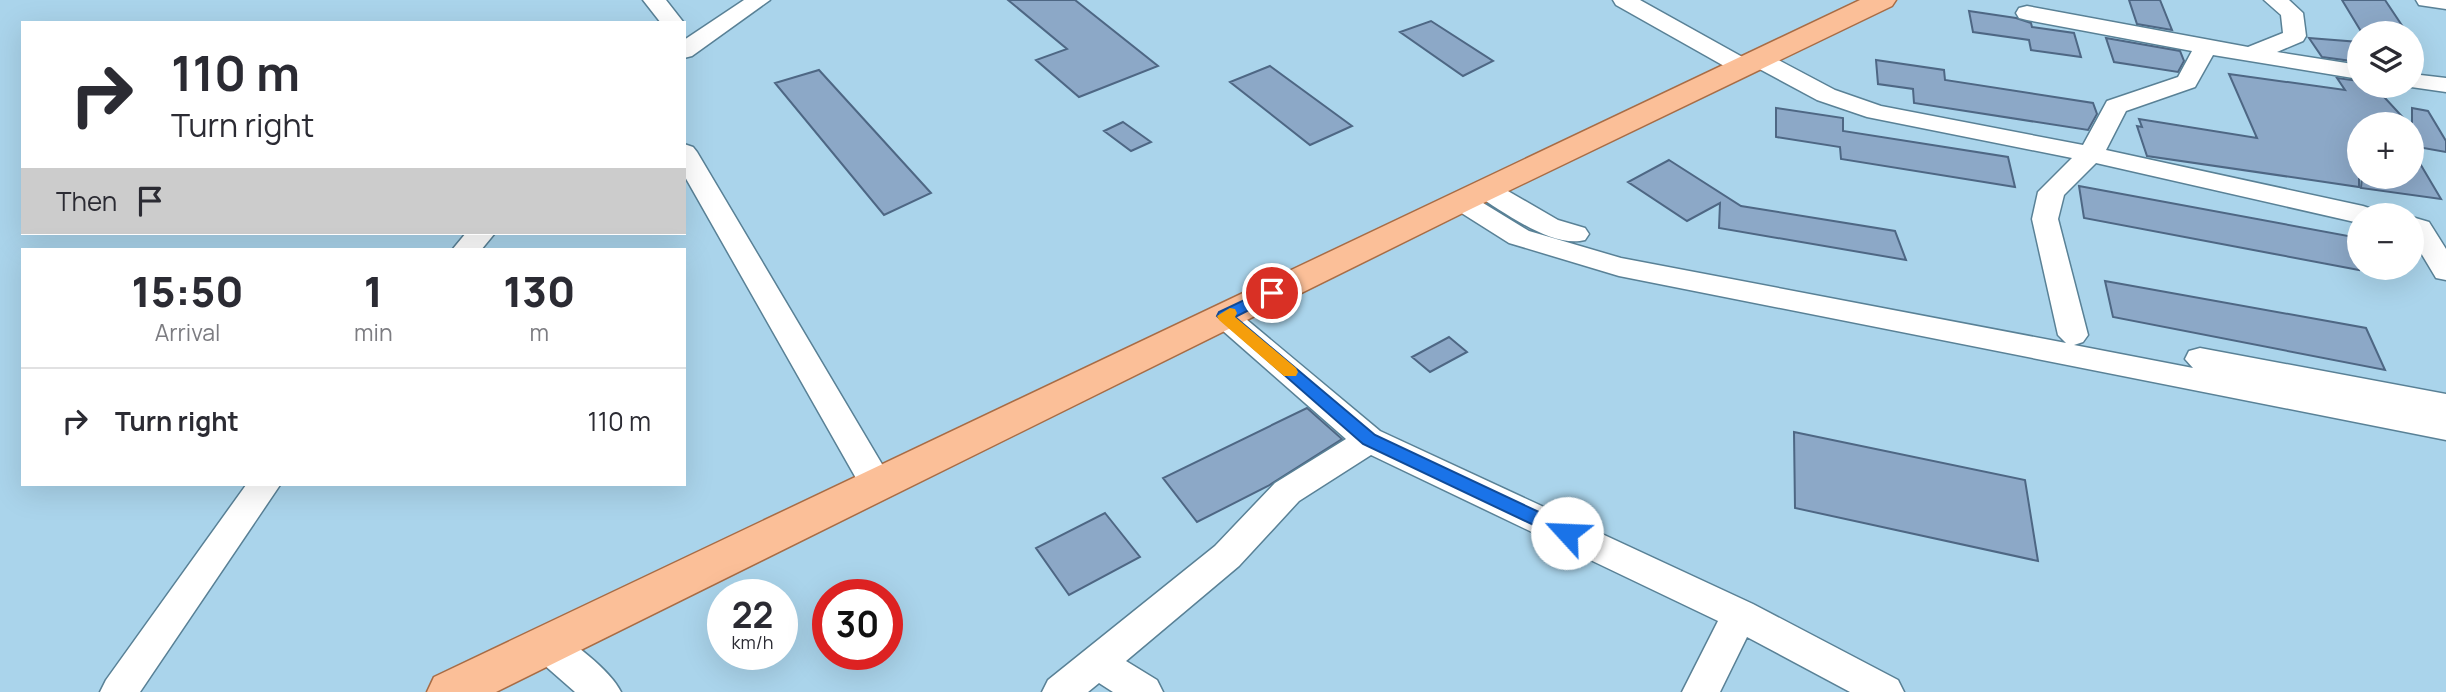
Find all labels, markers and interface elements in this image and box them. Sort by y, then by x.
map controls [2347,21,2424,280]
button: layers [2347,21,2424,98]
text: 110 m [171,39,300,106]
icon: right [56,49,147,140]
text: Turn right [171,103,314,147]
button: + [2347,112,2424,189]
icon: arrive [131,182,169,220]
text: Then [56,183,117,219]
button: − [2347,203,2424,280]
text: 15:50 [132,262,243,320]
text: 1 [364,262,383,320]
text: 130 [503,262,575,320]
pin [1242,263,1302,323]
icon: arrive [1253,274,1291,312]
text: Arrival [155,316,220,348]
text: min [354,316,393,348]
text: m [530,316,549,348]
icon: right [56,402,94,440]
text: Turn right [115,403,239,439]
text: 110 m [588,403,651,439]
position arrow [1530,496,1604,570]
speed limit sign: 30 [812,579,903,670]
text: 22 [732,591,773,639]
text: km/h [732,630,773,654]

